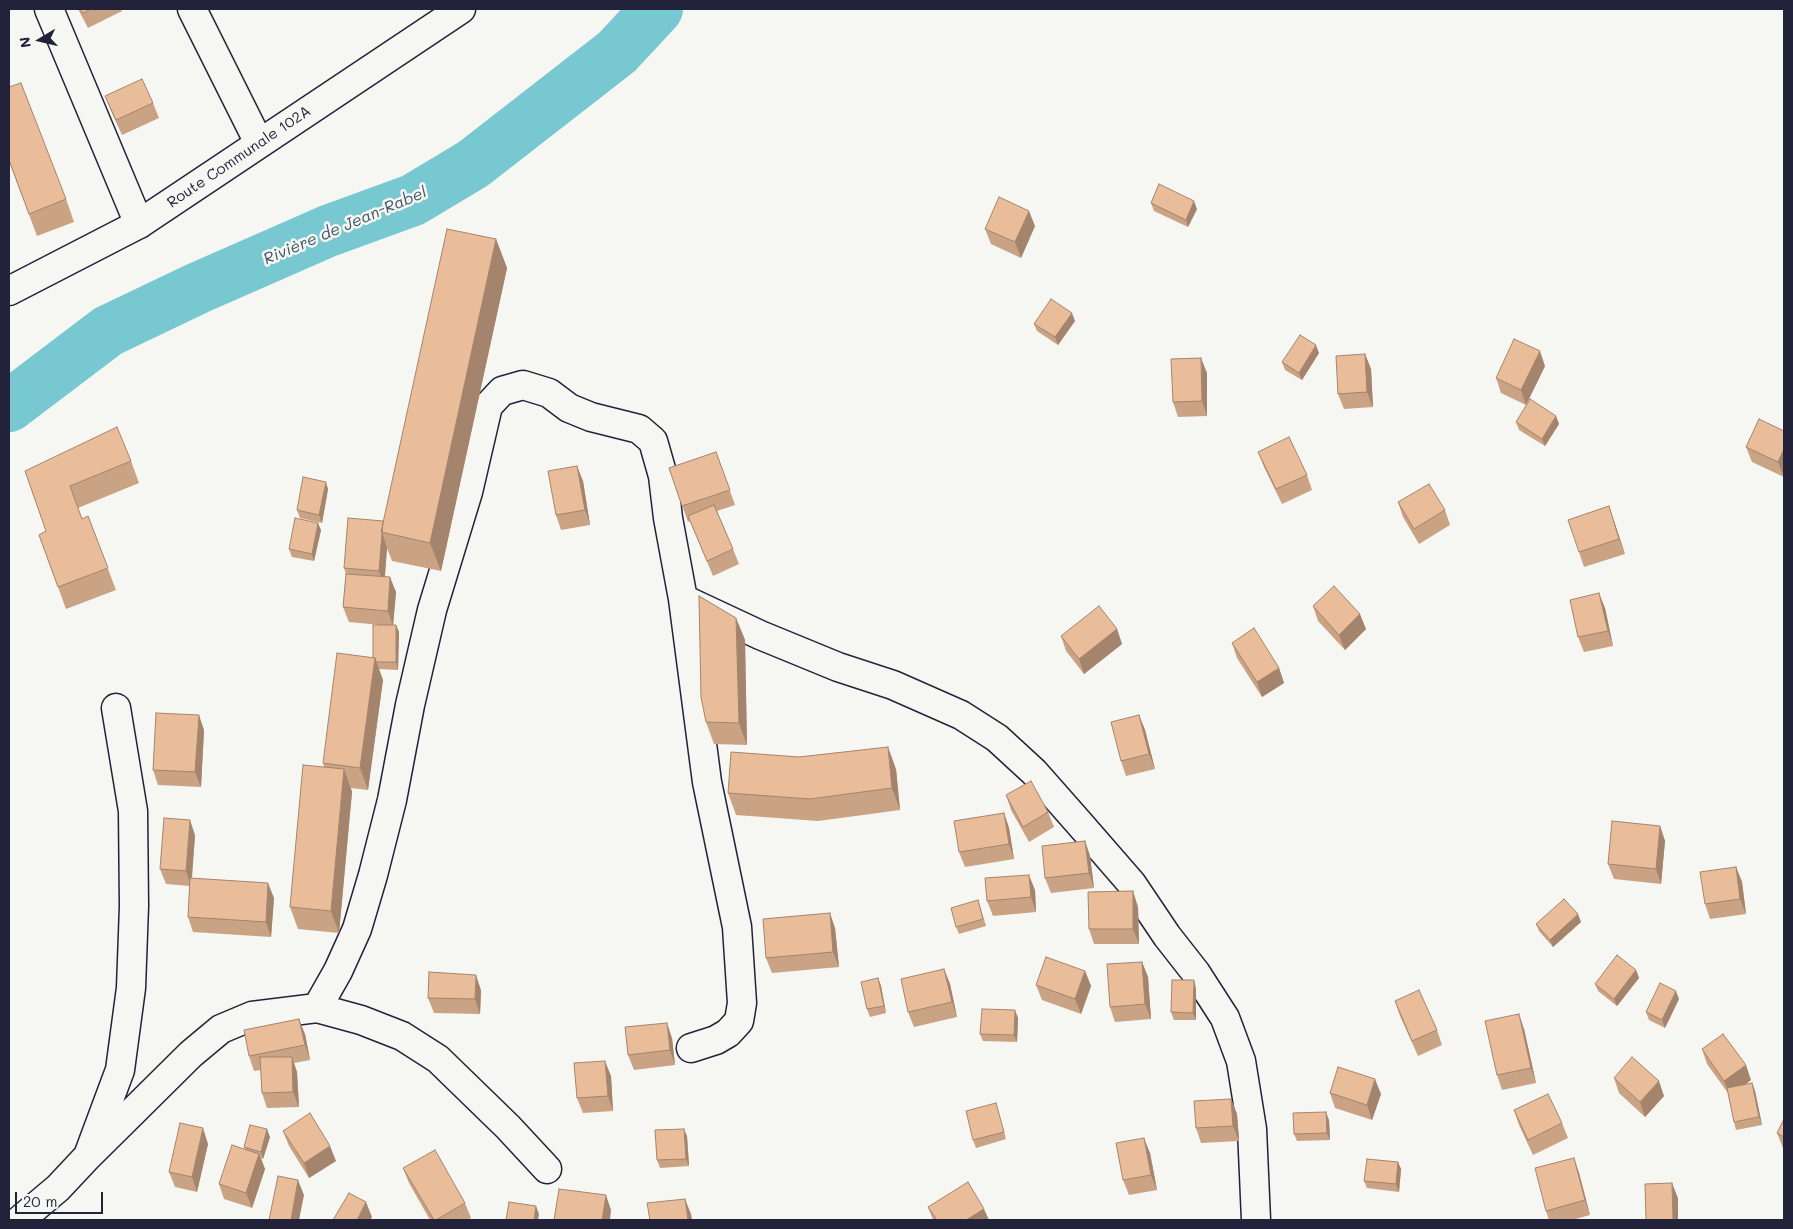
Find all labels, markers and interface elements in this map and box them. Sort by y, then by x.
north arrow [15,15,65,65]
text: N [14,36,35,49]
street label: Route Communale 102A [164,102,314,212]
water label: Rivière de Jean-Rabel [261,183,429,269]
scale bar [18,1182,105,1214]
text: 20 m [23,1191,57,1211]

